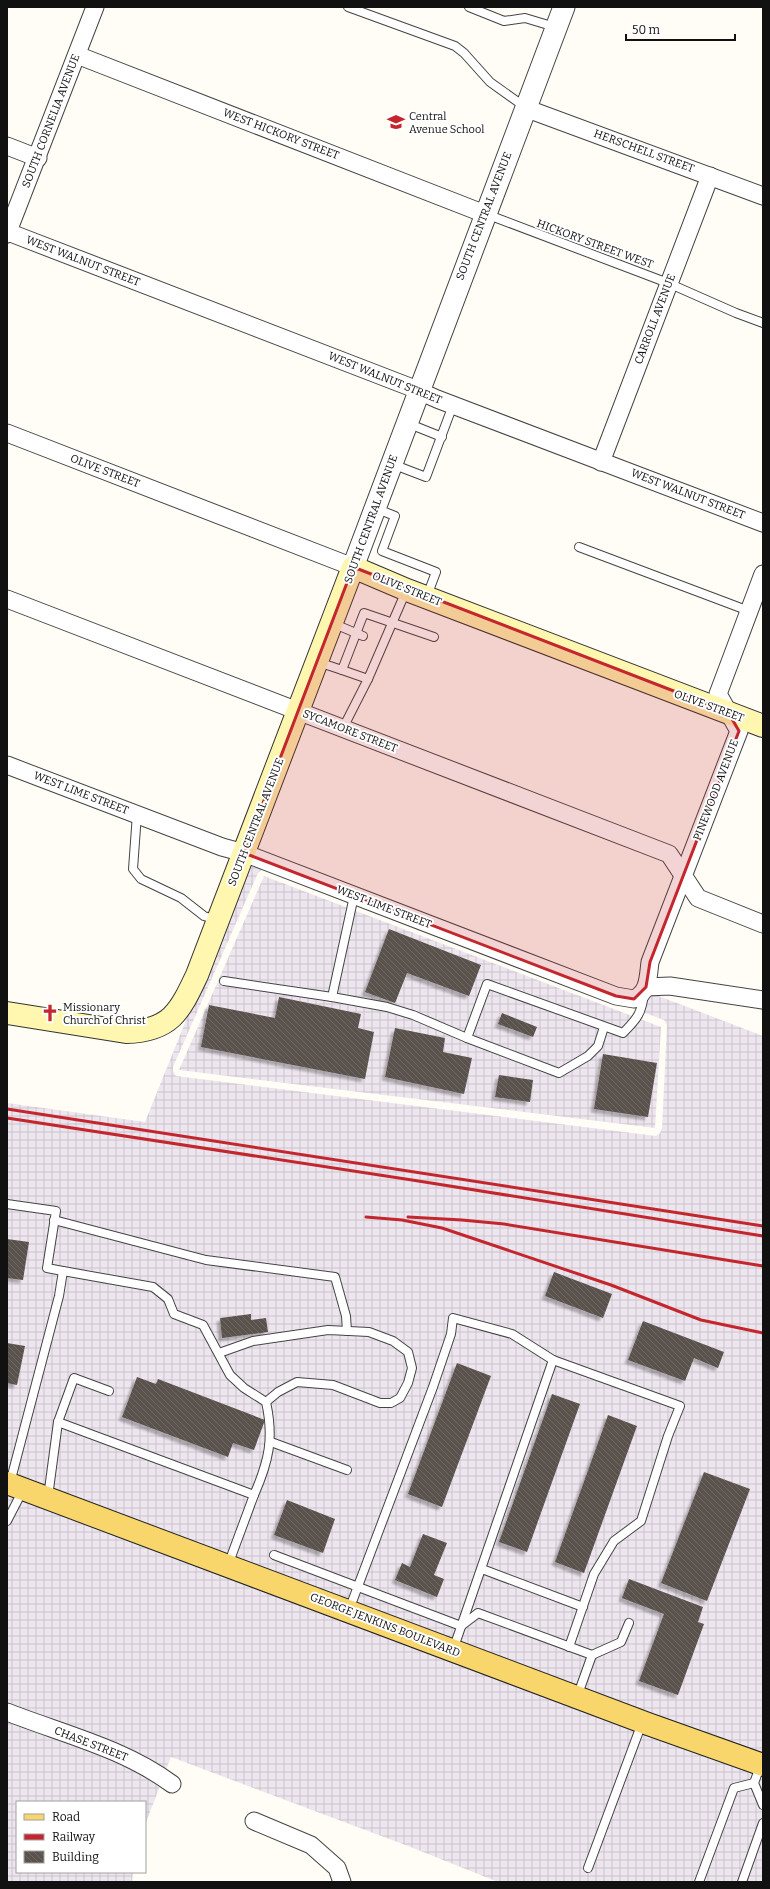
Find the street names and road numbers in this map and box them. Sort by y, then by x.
street label: SOUTH CORNELIA AVENUE [19,52,83,190]
street label: WEST HICKORY STREET [221,106,341,162]
street label: HERSCHELL STREET [592,127,696,175]
street label: SOUTH CENTRAL AVENUE [454,150,515,282]
street label: HICKORY STREET WEST [535,217,656,271]
street label: WEST WALNUT STREET [24,233,142,289]
street label: CARROLL AVENUE [632,272,678,366]
street label: WEST WALNUT STREET [326,349,444,407]
street label: OLIVE STREET [68,452,142,490]
street label: SOUTH CENTRAL AVENUE [342,453,400,585]
street label: WEST WALNUT STREET [629,466,747,522]
street label: OLIVE STREET [370,569,444,609]
street label: OLIVE STREET [672,687,746,725]
street label: SYCAMORE STREET [301,707,400,755]
street label: PINEWOOD AVENUE [691,737,741,842]
street label: SOUTH CENTRAL AVENUE [226,756,287,888]
street label: WEST LIME STREET [32,769,131,817]
street label: WEST LIME STREET [335,883,434,931]
street label: GEORGE JENKINS BOULEVARD [308,1590,462,1660]
street label: CHASE STREET [52,1724,130,1764]

